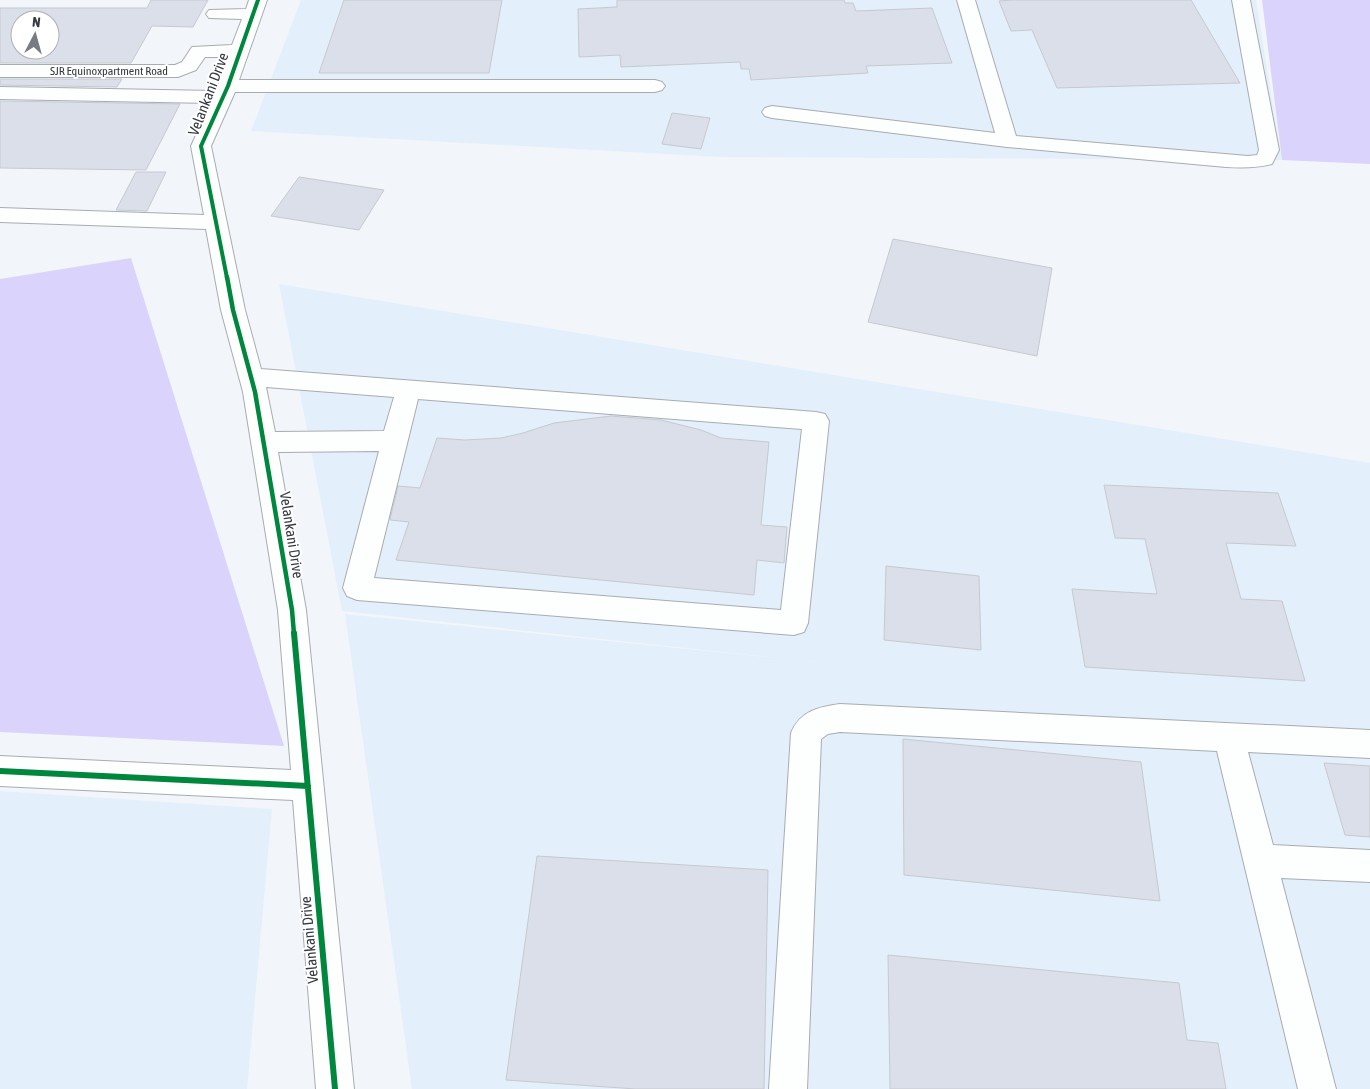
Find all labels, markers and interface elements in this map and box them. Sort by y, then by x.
north arrow [10,10,60,60]
text: N [31,14,41,30]
street label: Velankani Drive [184,50,232,138]
street label: SJR Equinoxpartment Road [50,64,168,78]
street label: Velankani Drive [277,491,307,580]
street label: Velankani Drive [297,896,321,984]

